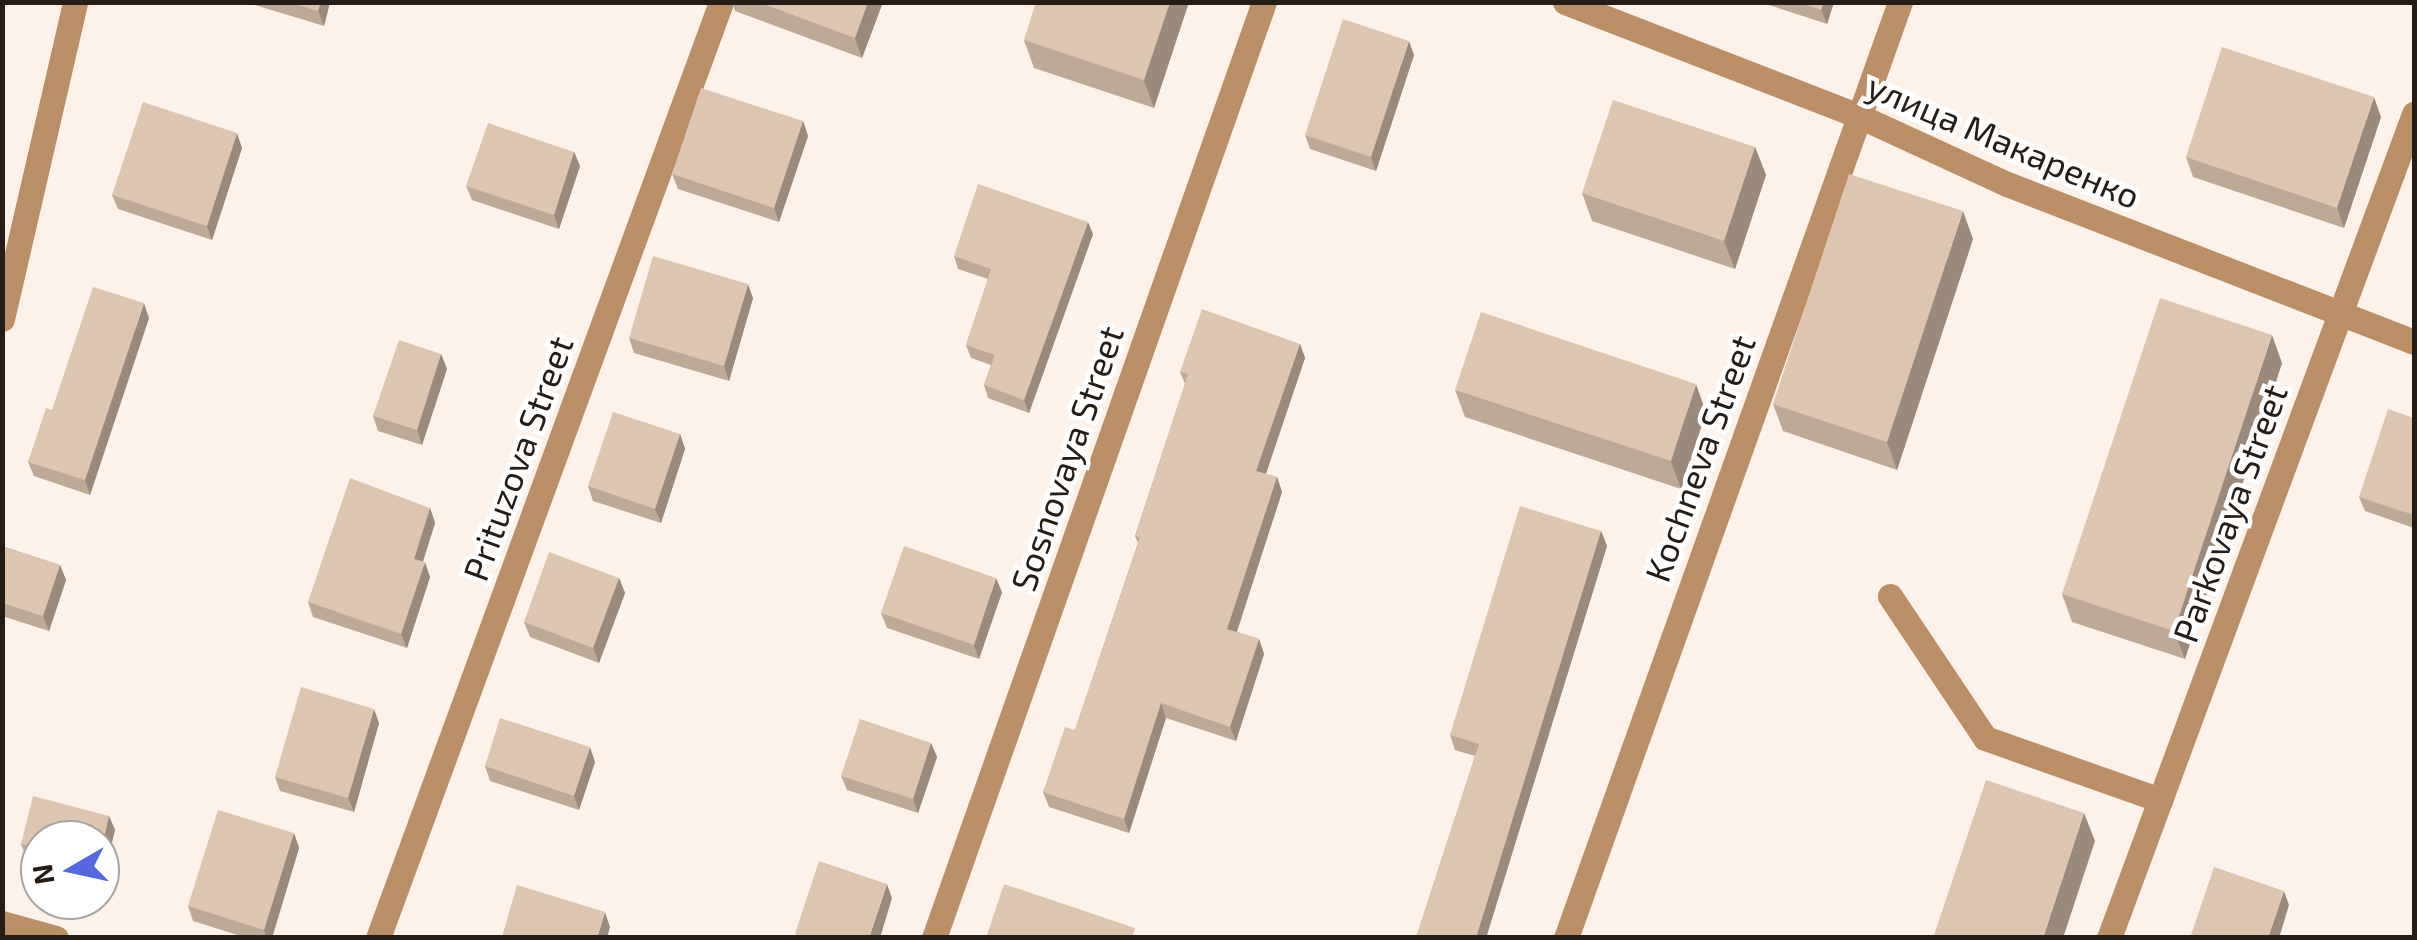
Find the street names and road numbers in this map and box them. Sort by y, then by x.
street label: улица Макаренко [1861,64,2147,216]
street label: Sosnovaya Street [1001,320,1131,596]
street label: Kochneva Street [1635,329,1763,587]
street label: Prituzova Street [453,330,581,586]
street label: Parkovaya Street [2163,379,2295,647]

